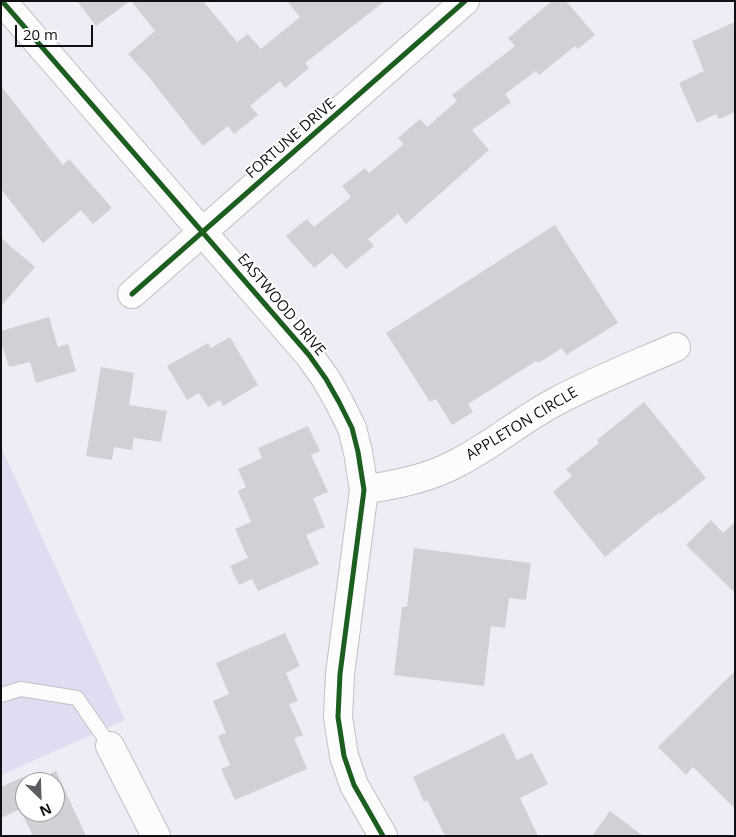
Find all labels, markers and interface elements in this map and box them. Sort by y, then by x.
scale bar [18,15,95,47]
text: 20 m [23,24,58,44]
street label: FORTUNE DRIVE [242,95,340,183]
street label: EASTWOOD DRIVE [233,250,329,360]
street label: APPLETON CIRCLE [463,383,581,465]
north arrow [15,772,65,822]
text: N [37,799,55,821]

